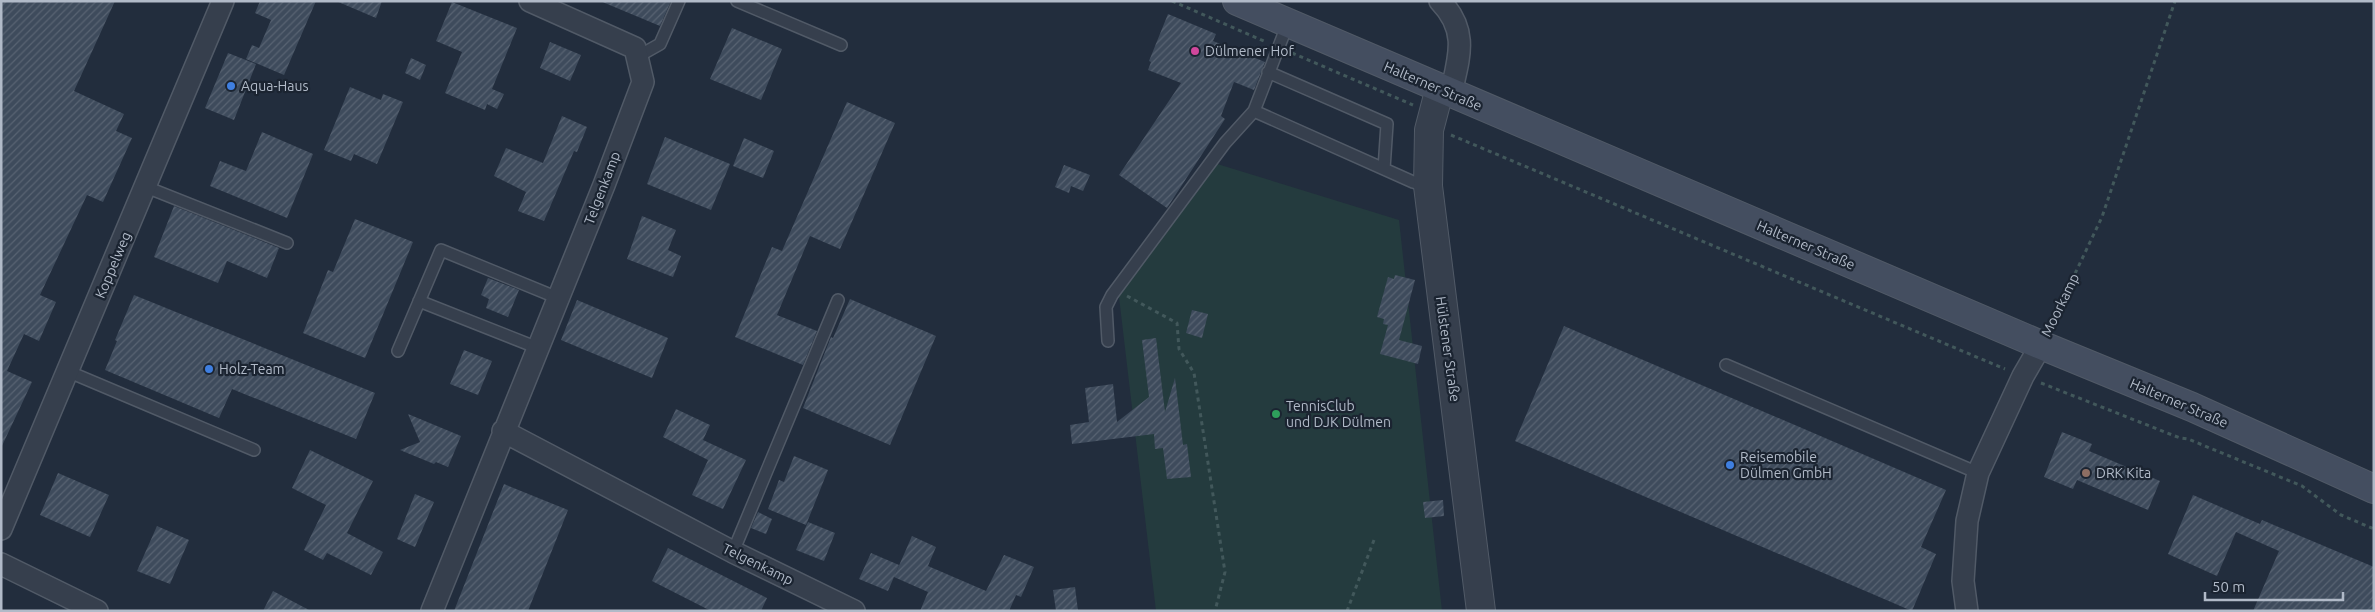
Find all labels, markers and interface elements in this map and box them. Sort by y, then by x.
place label: Dülmener Hof [1205,43,1295,59]
marker: Dülmener Hof [1189,45,1201,57]
street label: Halterner Straße [1382,58,1484,114]
place label: Aqua-Haus [241,78,309,94]
marker: Aqua-Haus [225,80,237,92]
street label: Telgenkamp [581,149,623,227]
street label: Halterner Straße [1755,217,1857,273]
street label: Koppelweg [92,229,134,301]
street label: Moorkamp [2038,271,2082,339]
street label: Hülstener Straße [1433,295,1463,403]
place label: Holz-Team [219,361,285,377]
marker: Holz-Team [203,363,215,375]
street label: Halterner Straße [2128,375,2230,431]
place label: TennisClub und DJK Dülmen [1286,398,1391,430]
marker: TennisClub und DJK Dülmen [1270,408,1282,420]
place label: Reisemobile Dülmen GmbH [1740,449,1832,481]
marker: Reisemobile Dülmen GmbH [1724,459,1736,471]
place label: DRK Kita [2096,465,2151,481]
marker: DRK Kita [2080,467,2092,479]
street label: Telgenkamp [720,540,796,588]
scale bar [2205,570,2342,602]
text: 50 m [2212,578,2245,595]

